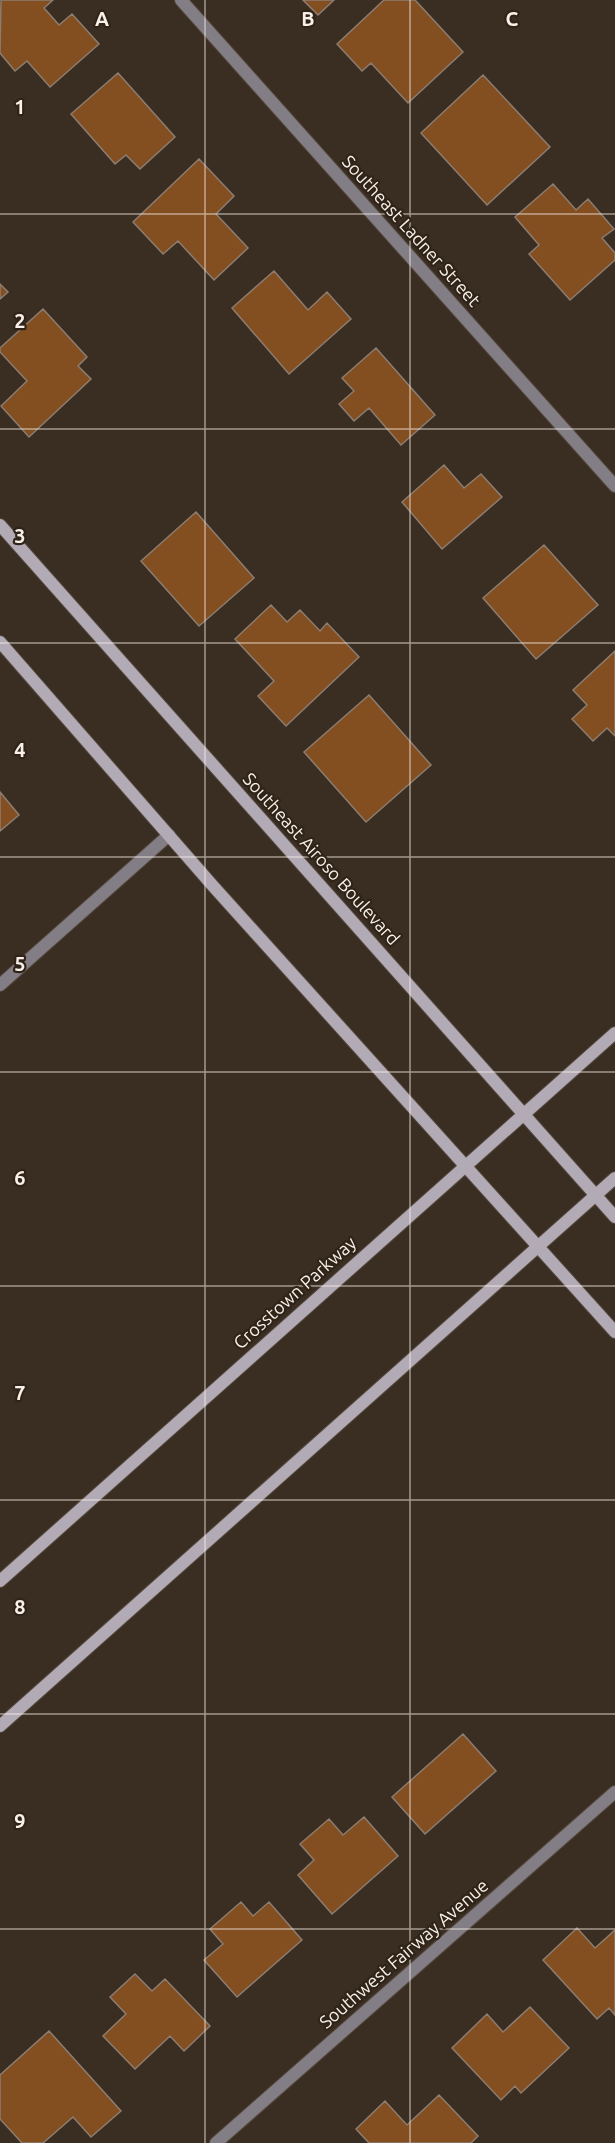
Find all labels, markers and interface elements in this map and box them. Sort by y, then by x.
text: A [95,7,109,30]
text: B [301,7,315,30]
text: C [506,7,519,30]
text: 1 [14,95,26,118]
street label: Southeast Ladner Street [339,151,485,310]
text: 2 [14,309,26,332]
text: 3 [14,524,26,547]
text: 4 [14,738,26,761]
street label: Southeast Airoso Boulevard [239,768,404,948]
text: 5 [14,952,26,975]
text: 6 [14,1166,26,1189]
street label: Crosstown Parkway [229,1232,360,1352]
text: 7 [14,1381,26,1404]
text: 8 [14,1595,26,1618]
text: 9 [14,1809,26,1832]
street label: Southwest Fairway Avenue [315,1875,492,2032]

